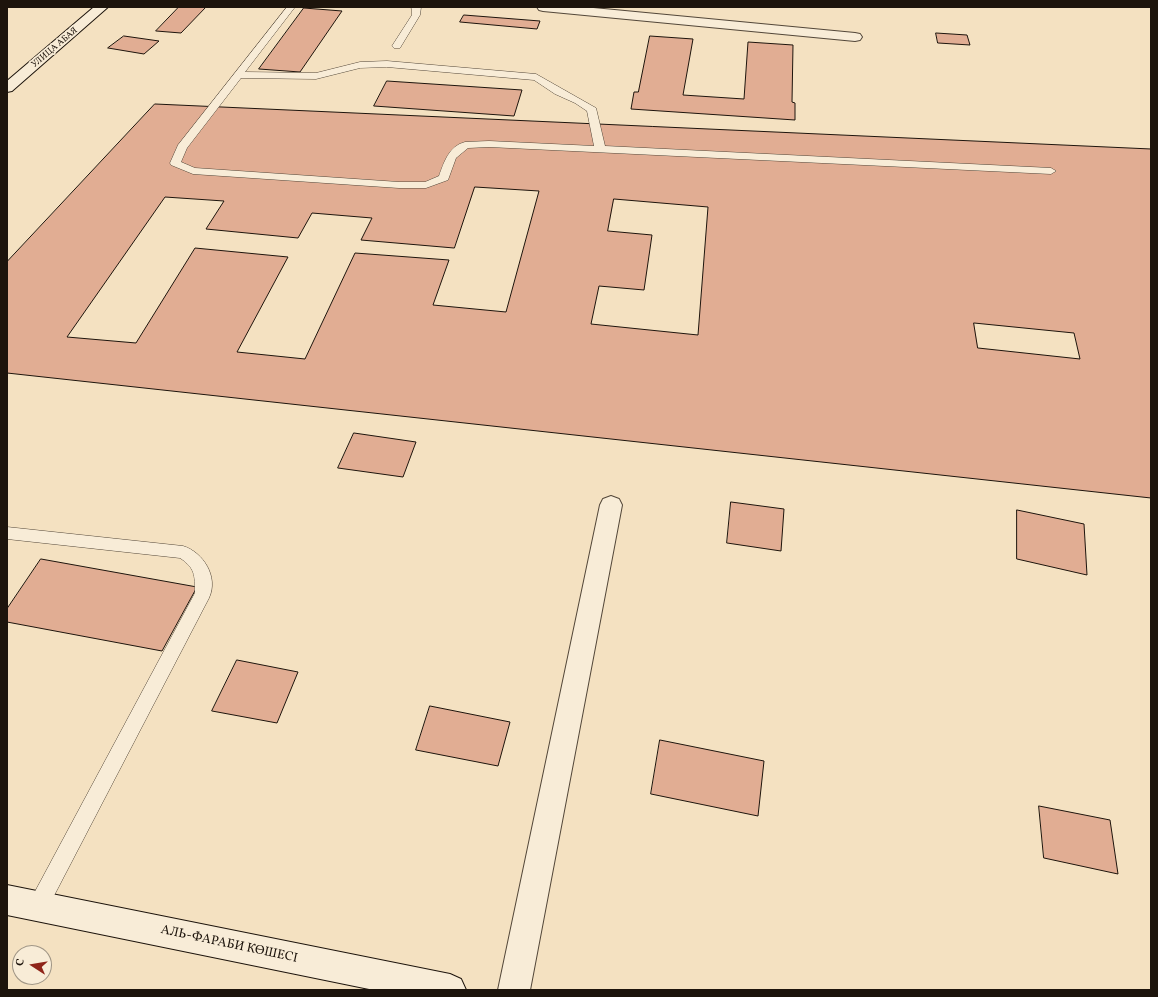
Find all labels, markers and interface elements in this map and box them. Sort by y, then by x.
street label: УЛИЦА АБАЯ [30,26,80,70]
street label: АЛЬ-ФАРАБИ КӨШЕСІ [159,923,299,967]
north arrow [12,945,52,985]
text: С [13,958,29,968]

